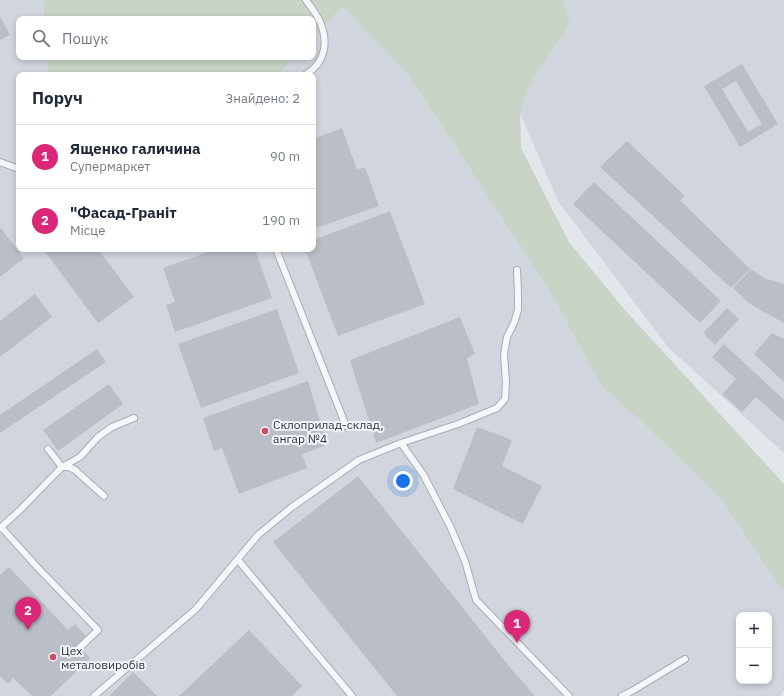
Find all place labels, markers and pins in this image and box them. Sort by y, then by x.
place label: Склоприлад-склад, ангар №4 [273,417,384,446]
marker: Склоприлад-склад, ангар №4 [260,426,270,436]
pin: 2 [15,597,41,630]
pin: 1 [504,610,530,643]
place label: Цех металовиробів [61,643,145,672]
marker: Цех металовиробів [48,652,58,662]

